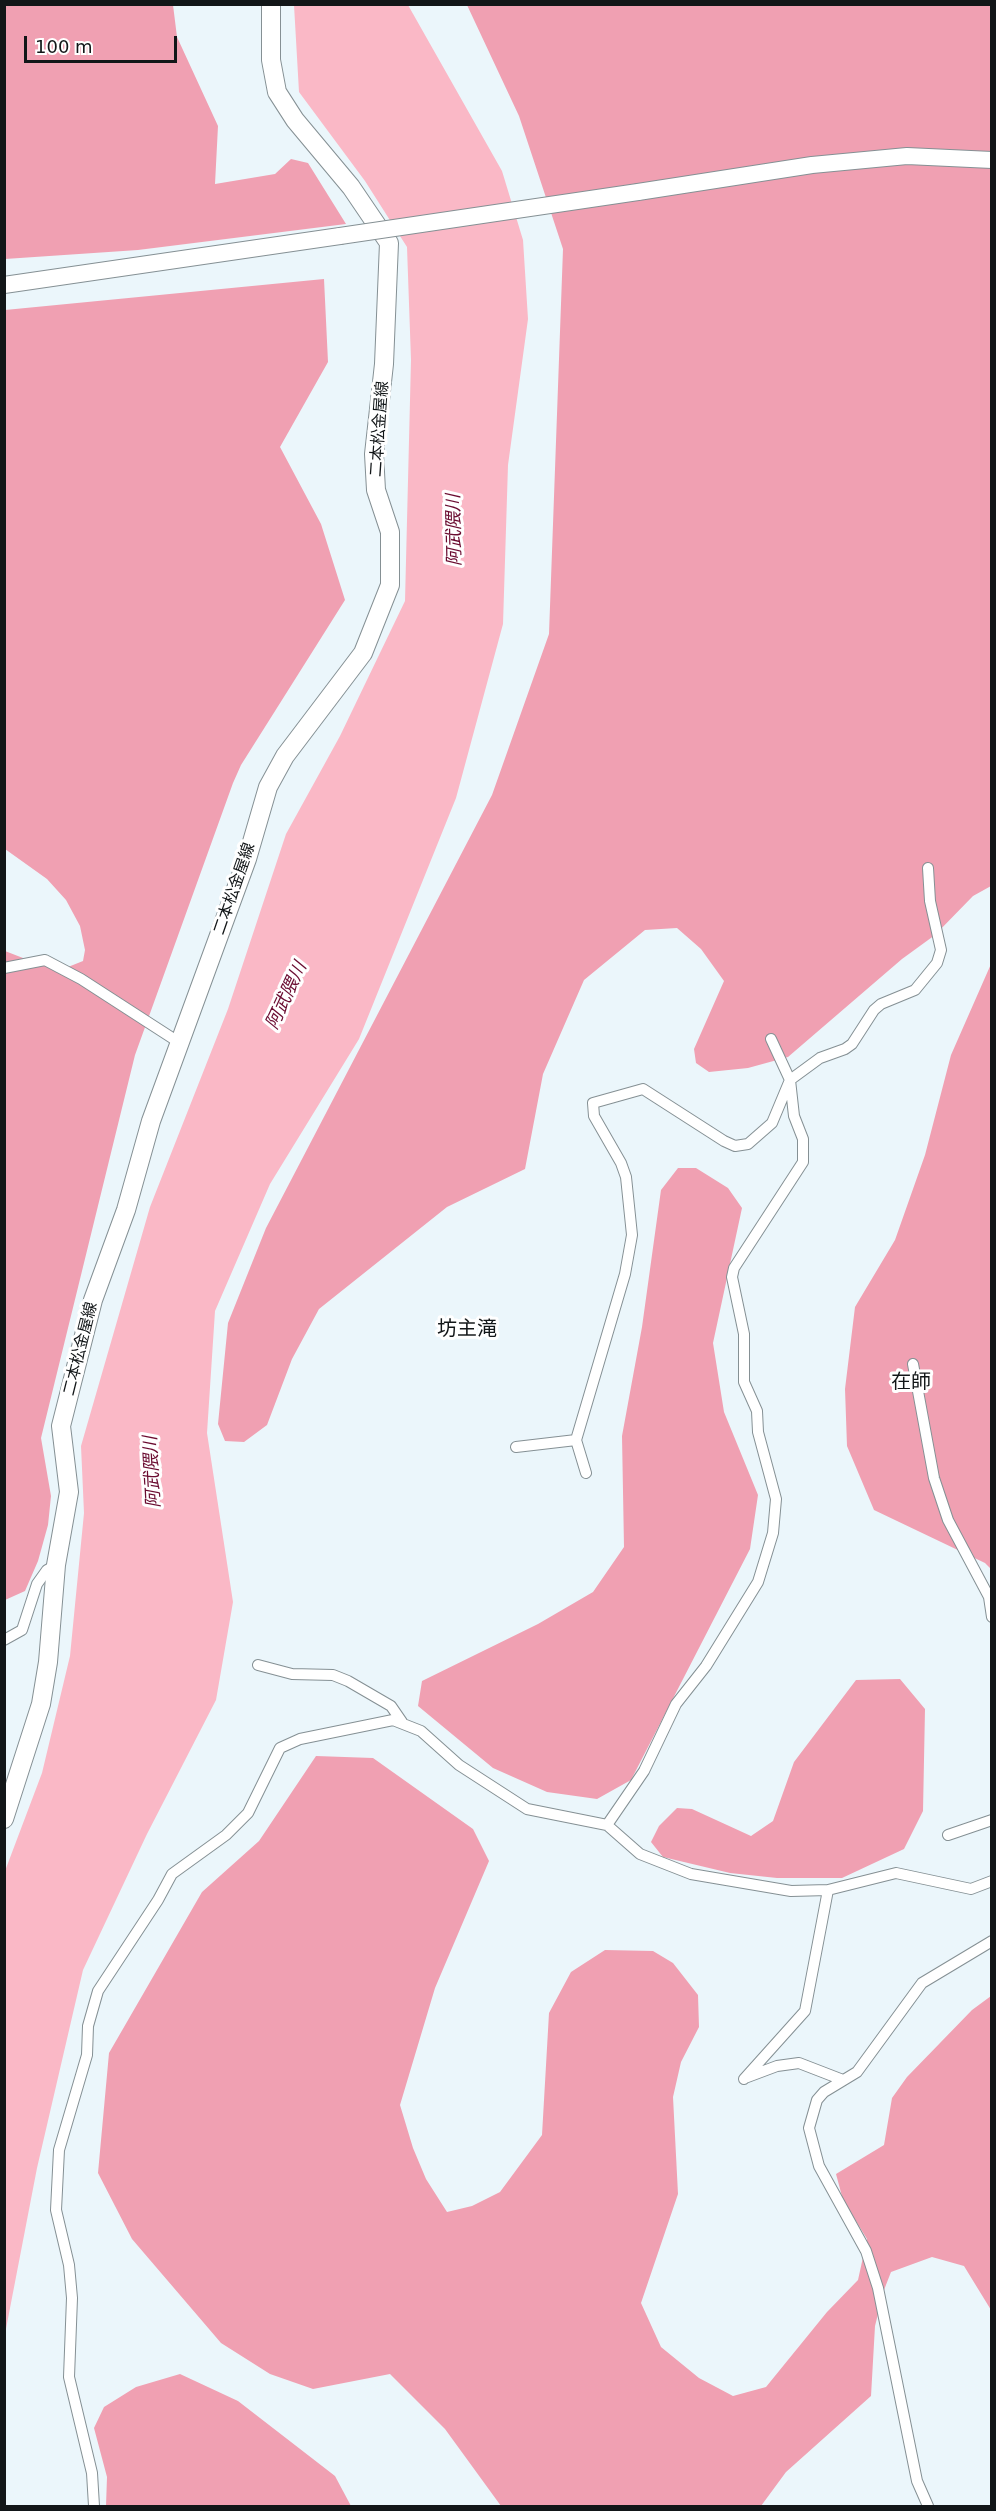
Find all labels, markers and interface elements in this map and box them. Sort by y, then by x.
scale bar [27,24,180,62]
text: 100 m [35,36,93,57]
street label: 二本松金屋線 [367,380,393,478]
water label: 阿武隈川 [444,494,466,566]
street label: 二本松金屋線 [210,840,260,938]
water label: 阿武隈川 [262,959,312,1033]
street label: 二本松金屋線 [60,1300,102,1398]
district label: 坊主滝 [437,1318,497,1342]
district label: 在師 [891,1371,931,1395]
water label: 阿武隈川 [140,1435,166,1509]

